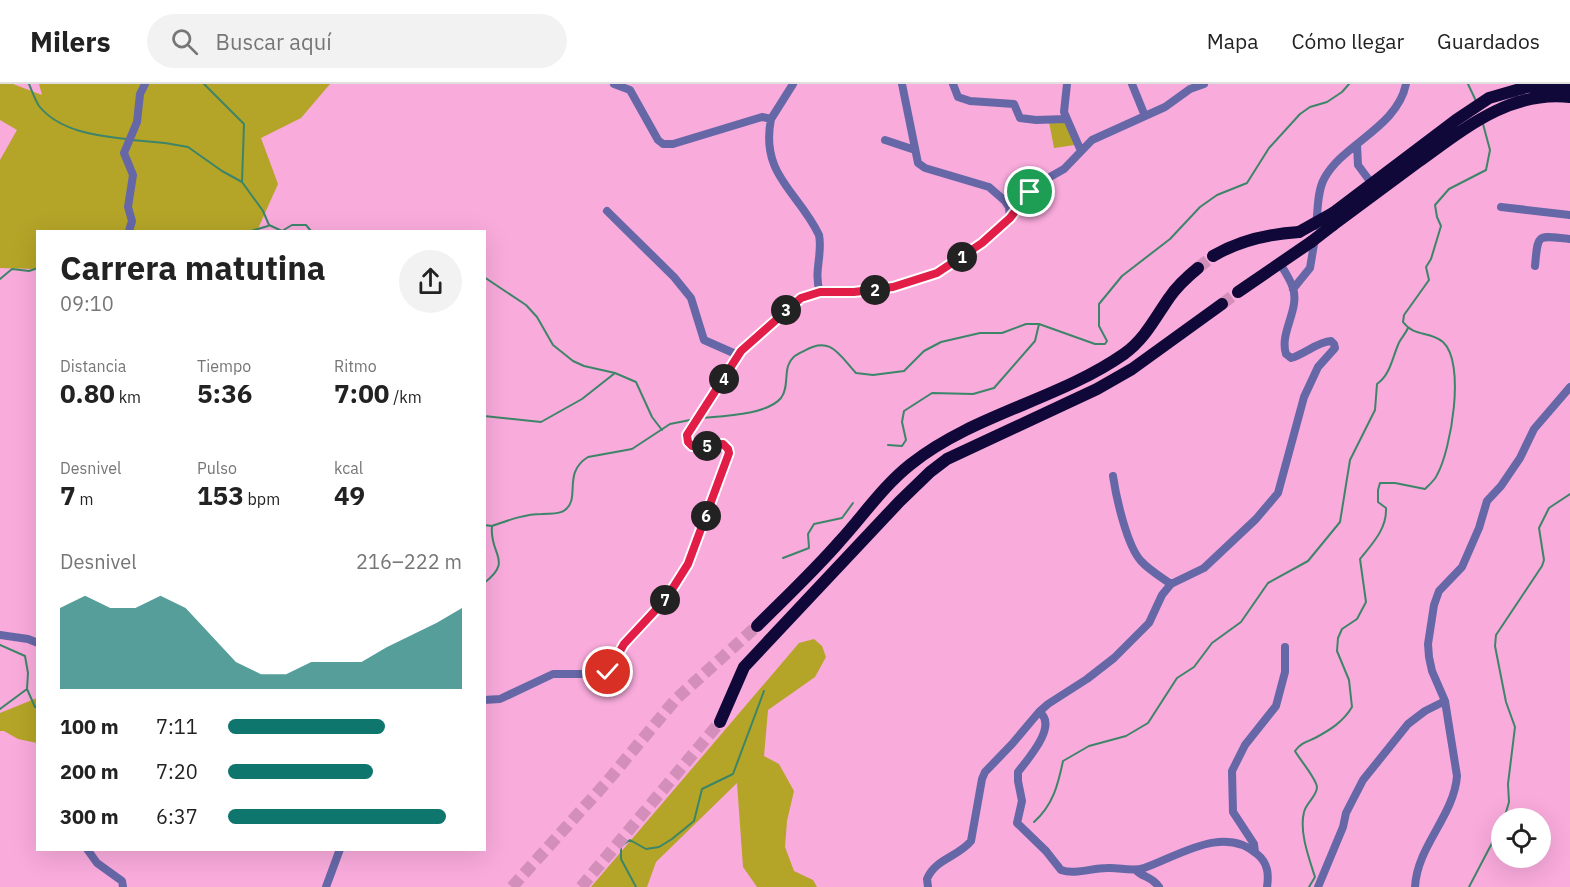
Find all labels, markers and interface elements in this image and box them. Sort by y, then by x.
search box [147,14,567,68]
text: Milers [30,23,111,60]
icon: search [168,25,201,58]
text: Buscar aquí [216,27,332,56]
text: Mapa [1207,27,1258,55]
text: Cómo llegar [1291,27,1404,55]
text: Guardados [1437,27,1540,55]
pin [1004,166,1055,217]
icon: arrive [1013,175,1046,208]
pin: 1 [947,242,977,272]
text: Carrera matutina [60,246,326,289]
text: 1 [957,247,967,267]
button: share [399,250,462,313]
pin: 2 [860,275,890,305]
text: 2 [870,280,880,300]
text: 09:10 [60,290,114,317]
pin: 3 [771,295,801,325]
text: 3 [781,300,791,320]
text: Distancia [60,356,126,376]
text: Tiempo [197,356,251,376]
text: Ritmo [334,356,377,376]
pin: 4 [709,364,739,394]
text: 4 [719,369,729,389]
text: 0.80 [60,376,115,410]
text: 5:36 [197,376,252,410]
text: 7:00 [334,376,389,410]
text: km [115,387,141,407]
text: /km [389,387,422,407]
pin: 5 [692,431,722,461]
text: 5 [702,436,712,456]
text: Desnivel [60,458,121,478]
text: Pulso [197,458,237,478]
text: kcal [334,458,363,478]
text: 7 [60,478,76,512]
text: 153 [197,478,244,512]
text: 49 [334,478,365,512]
text: m [76,489,93,509]
text: bpm [244,489,280,509]
pin: 6 [691,501,721,531]
text: 6 [701,506,711,526]
text: Desnivel [60,548,137,575]
text: 216–222 m [356,548,462,575]
pin: 7 [650,585,680,615]
text: 7 [660,590,670,610]
pin [582,646,633,697]
icon: check [591,655,624,688]
text: 100 m [60,713,119,740]
text: 7:11 [156,713,198,740]
text: 200 m [60,758,119,785]
text: 7:20 [156,758,198,785]
text: 300 m [60,803,119,830]
text: 6:37 [156,803,198,830]
map controls [1491,808,1551,868]
button: locate [1491,808,1551,868]

